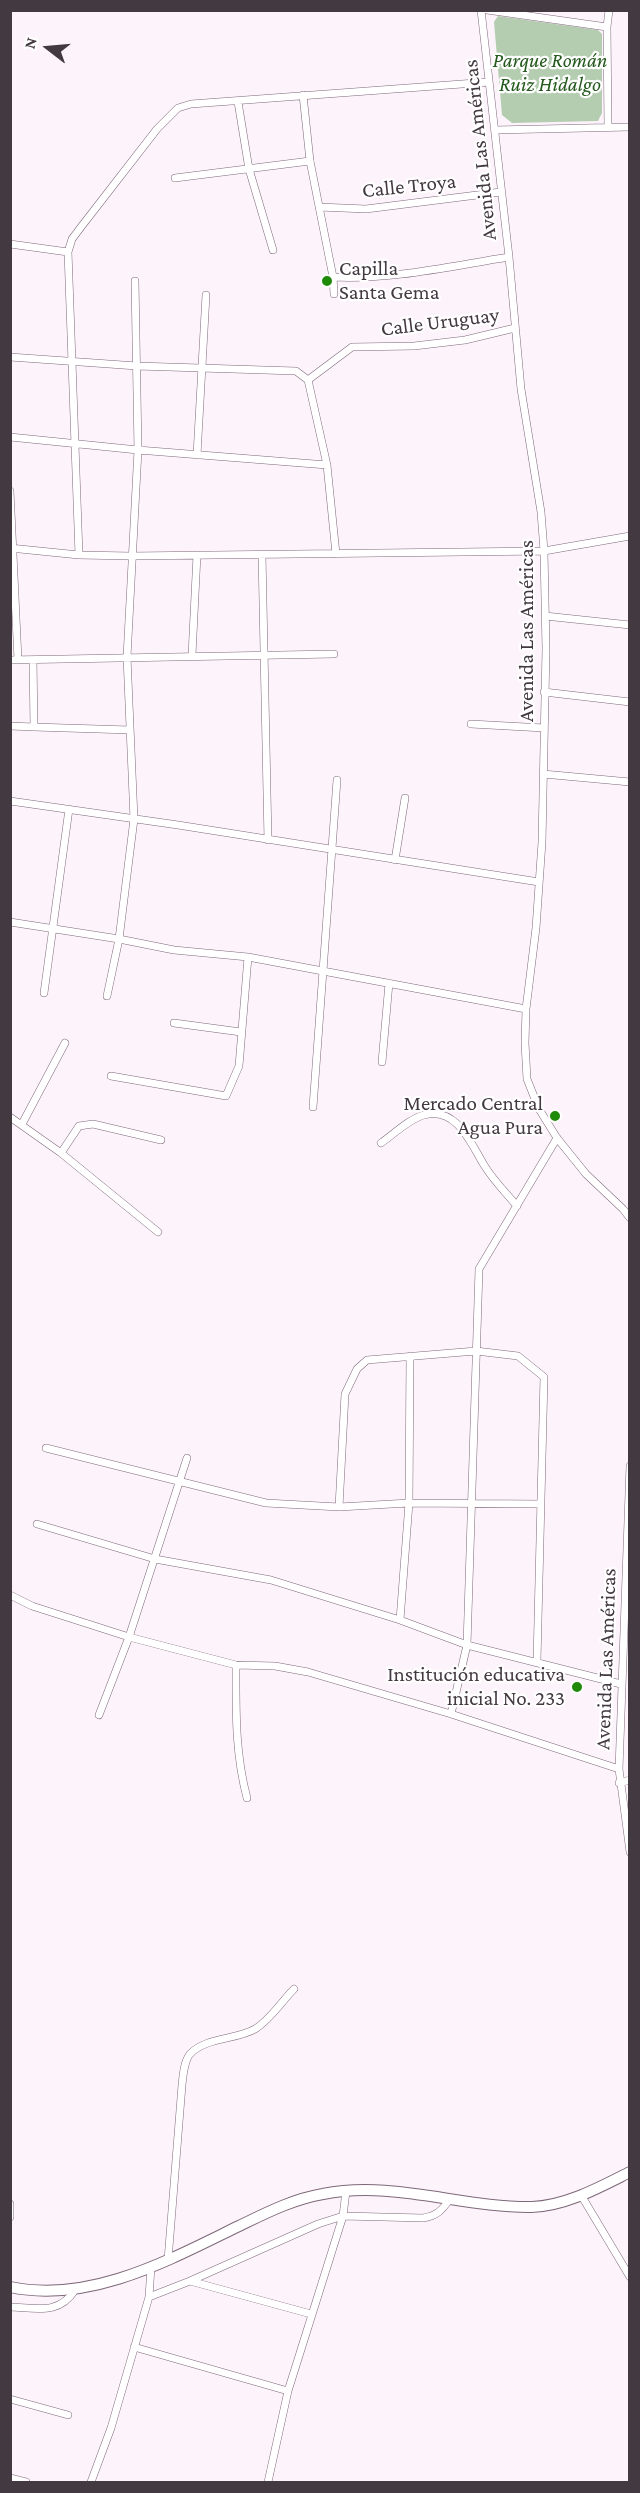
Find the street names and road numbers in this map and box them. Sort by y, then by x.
street label: Avenida Las Américas [458,58,502,242]
street label: Calle Troya [361,169,457,203]
street label: Calle Uruguay [379,302,501,342]
street label: Avenida Las Américas [514,540,540,722]
street label: Avenida Las Américas [590,1568,622,1750]

